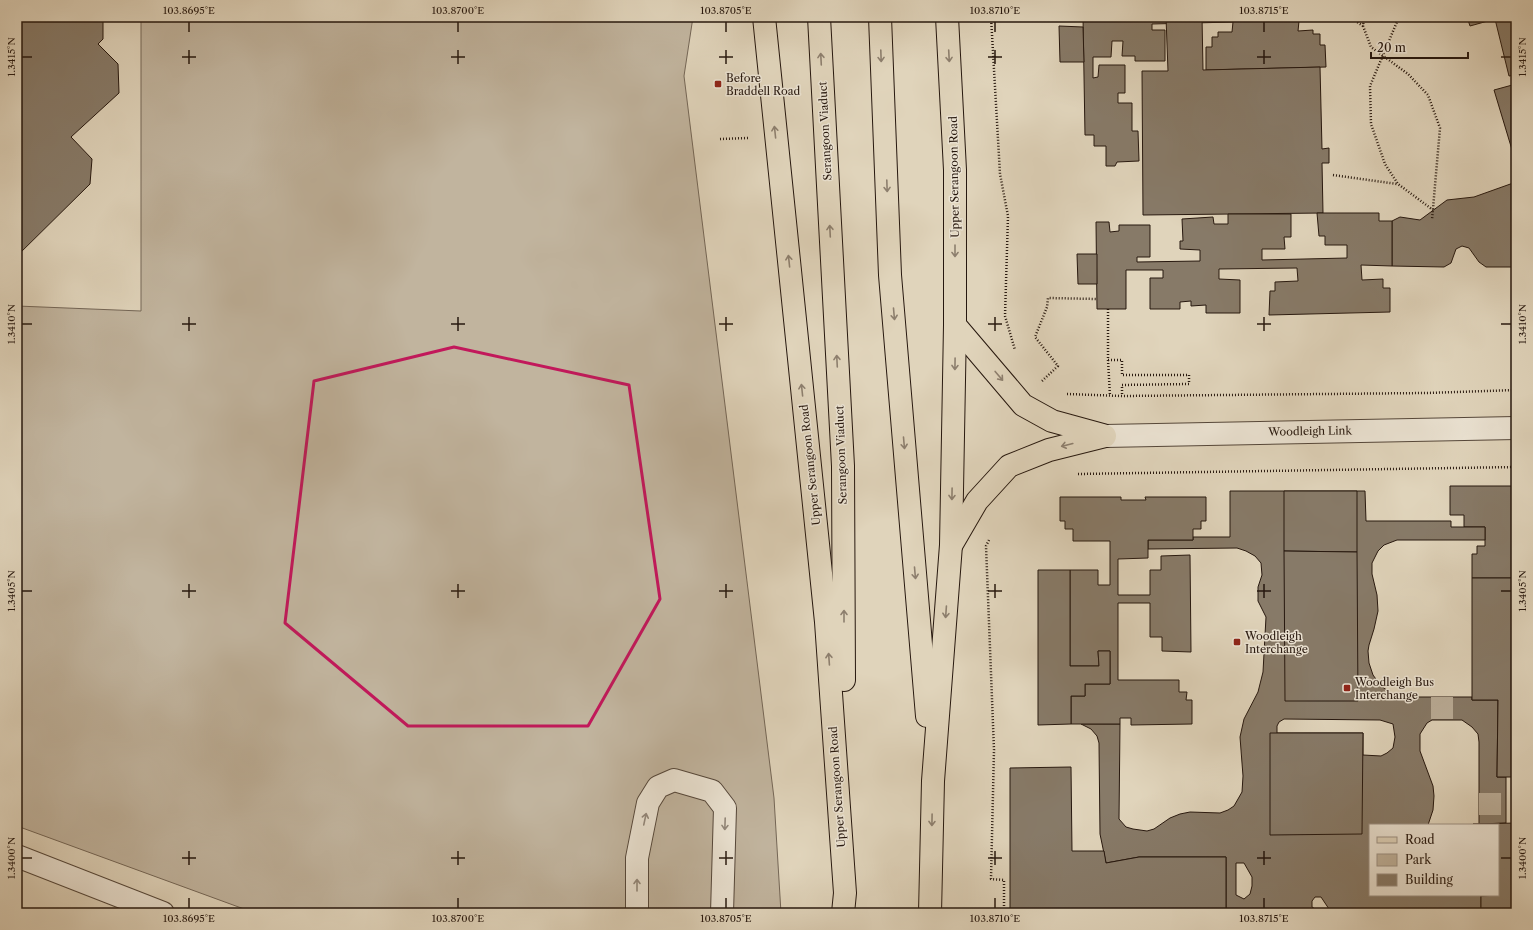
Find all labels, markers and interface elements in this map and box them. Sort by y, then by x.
text: 103.8695°E [163,4,215,17]
text: 103.8700°E [432,4,484,17]
text: 103.8705°E [700,4,752,17]
text: 103.8710°E [970,4,1020,17]
text: 103.8715°E [1239,4,1289,17]
scale bar [1371,34,1468,60]
text: 1.3415°N [5,37,18,77]
text: 1.3415°N [1516,37,1529,77]
text: 20 m [1377,40,1406,55]
one-way arrow [878,49,885,62]
one-way arrow [945,49,952,62]
one-way arrow [817,53,825,66]
place label: Before Braddell Road [726,71,801,98]
marker: Before Braddell Road [713,79,723,89]
street label: Serangoon Viaduct [815,81,835,181]
street label: Upper Serangoon Road [946,116,962,238]
one-way arrow [772,126,779,139]
one-way arrow [883,179,890,192]
one-way arrow [827,225,834,238]
one-way arrow [951,244,959,257]
one-way arrow [785,255,793,268]
text: 1.3410°N [5,304,18,344]
text: 1.3410°N [1516,304,1529,344]
one-way arrow [890,307,897,320]
one-way arrow [834,355,841,368]
one-way arrow [951,357,958,370]
one-way arrow [994,371,1003,382]
one-way arrow [799,384,806,397]
street label: Upper Serangoon Road [797,404,823,526]
street label: Serangoon Viaduct [832,405,850,505]
street label: Woodleigh Link [1267,423,1353,439]
one-way arrow [901,436,908,449]
one-way arrow [1061,442,1074,449]
one-way arrow [948,487,956,500]
one-way arrow [912,566,919,579]
text: 1.3405°N [5,570,18,612]
text: 1.3405°N [1516,570,1529,612]
one-way arrow [942,605,949,618]
one-way arrow [840,610,848,623]
place label: Woodleigh Interchange [1244,629,1308,656]
marker: Woodleigh Interchange [1232,637,1242,647]
one-way arrow [825,653,832,666]
place label: Woodleigh Bus Interchange [1354,675,1434,702]
marker: Woodleigh Bus Interchange [1342,683,1352,693]
street label: Upper Serangoon Road [826,726,848,848]
one-way arrow [641,813,649,826]
one-way arrow [928,813,936,826]
one-way arrow [721,817,729,830]
legend [1369,824,1499,896]
text: Road [1405,832,1435,847]
text: 1.3400°N [5,837,18,879]
text: 1.3400°N [1516,837,1529,879]
text: Park [1405,852,1432,867]
text: Building [1405,872,1453,887]
one-way arrow [633,879,641,892]
text: 103.8695°E [163,912,215,925]
text: 103.8700°E [432,912,484,925]
text: 103.8705°E [700,912,752,925]
text: 103.8710°E [970,912,1020,925]
text: 103.8715°E [1239,912,1289,925]

